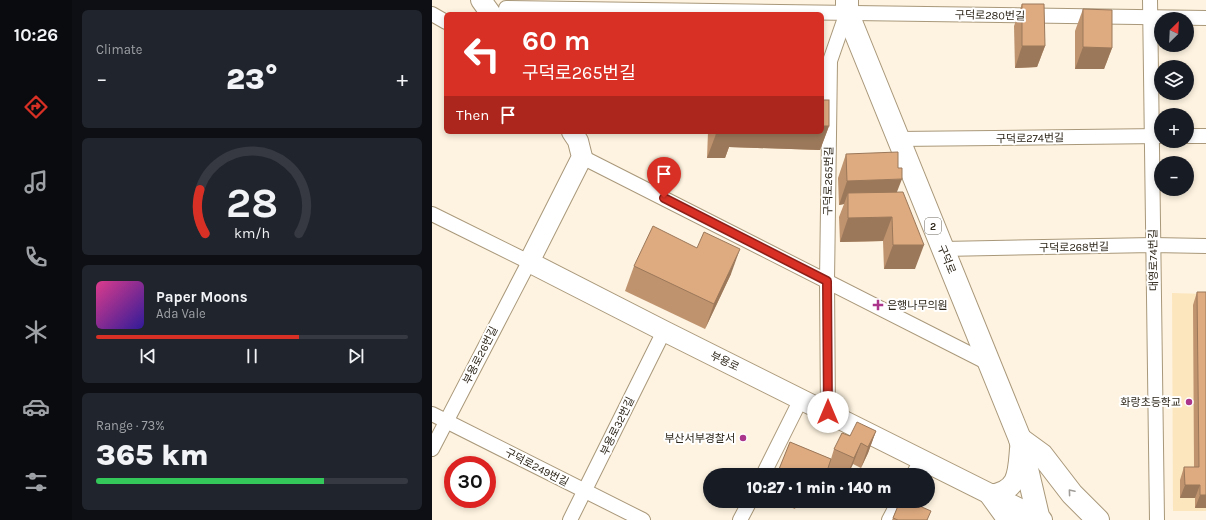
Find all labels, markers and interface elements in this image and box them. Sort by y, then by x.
street label: 구덕로280번길 [955,8,1025,23]
north arrow [1154,12,1194,52]
map controls [1154,12,1194,196]
text: 10:26 [14,24,58,46]
text: 60 m [522,24,590,57]
icon: left [456,28,508,80]
text: Climate [96,42,142,57]
button: layers [1154,60,1194,100]
text: 23° [226,61,278,97]
text: 구덕로265번길 [522,62,636,84]
text: − [96,66,108,92]
text: + [396,66,408,92]
icon: directions [22,93,50,121]
icon: arrive [497,104,519,126]
text: Then [456,106,489,124]
button: + [1154,108,1194,148]
street label: 구덕로274번길 [996,131,1064,146]
street label: 구덕로265번길 [821,146,836,216]
button: − [1154,156,1194,196]
pin [647,157,681,198]
icon: arrive [653,163,675,185]
icon: music [22,168,50,196]
text: 28 [226,179,278,227]
road number: 2 [925,218,941,234]
text: km/h [234,225,270,242]
street label: 대영로74번길 [1146,229,1161,291]
street label: 구덕로268번길 [1039,240,1109,255]
icon: phone [22,243,50,271]
street label: 구덕로 [935,243,958,276]
text: Paper Moons [156,288,248,306]
marker: 은행나무의원 [872,299,884,311]
place label: 은행나무의원 [887,299,948,312]
text: Ada Vale [156,306,206,321]
icon: climate [22,318,50,346]
street label: 부용로26번길 [460,324,501,386]
icon: previous [137,345,159,367]
icon: pause [241,345,263,367]
icon: next [345,345,367,367]
street label: 부용로 [708,349,741,374]
position arrow [807,391,849,433]
icon: car [22,393,50,421]
street label: 부용로32번길 [598,395,637,458]
place label: 화랑초등학교 [1120,396,1181,409]
marker: 화랑초등학교 [1184,397,1194,407]
text: Range · 73% [96,418,165,433]
place label: 부산서부경찰서 [664,432,735,445]
marker: 부산서부경찰서 [738,433,748,443]
text: 365 km [96,437,209,473]
street label: 구덕로249번길 [503,446,571,489]
speed limit sign: 30 [444,456,496,508]
icon: filters [22,468,50,496]
text: 10:27 · 1 min · 140 m [747,479,891,497]
one-way arrow [1068,490,1075,497]

